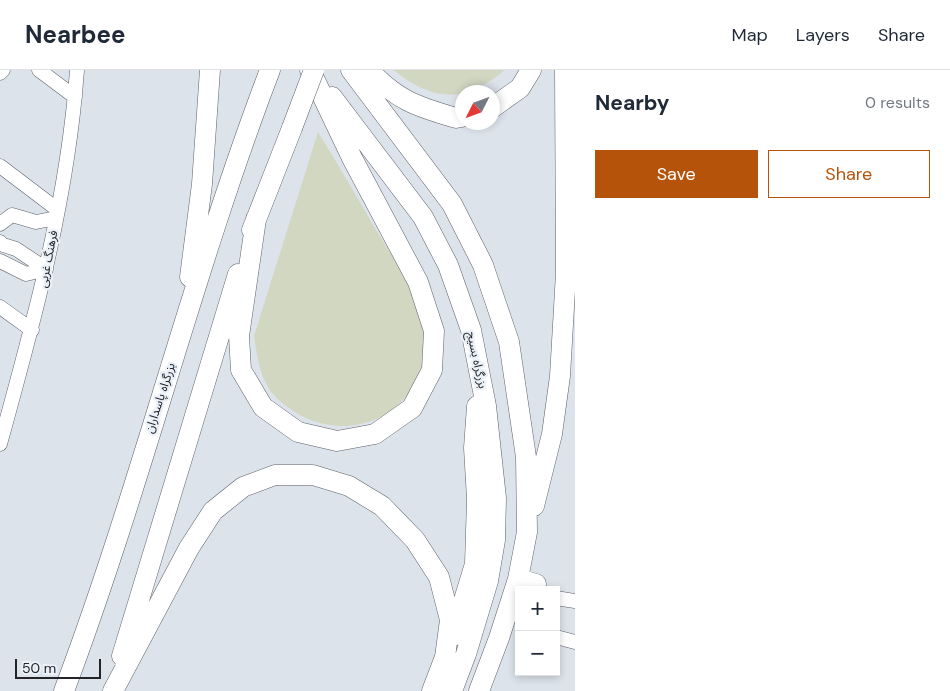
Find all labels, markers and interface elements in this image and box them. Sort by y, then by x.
text: Nearbee [25,19,125,50]
text: Map [732,23,768,47]
text: Layers [796,23,850,47]
text: Share [878,23,925,47]
north arrow [455,85,500,130]
text: Nearby [595,89,669,117]
text: 0 results [865,92,930,113]
button: Save [595,150,758,198]
button: Share [768,150,930,198]
street label: فرهنگ غربی [35,229,61,289]
street label: بزرگراه بسیج [462,330,491,390]
street label: بزرگراه پاسداران [141,361,179,435]
map controls [515,586,560,676]
button: + [515,586,560,631]
button: − [515,631,560,676]
scale bar [15,656,101,679]
text: 50 m [22,659,56,677]

